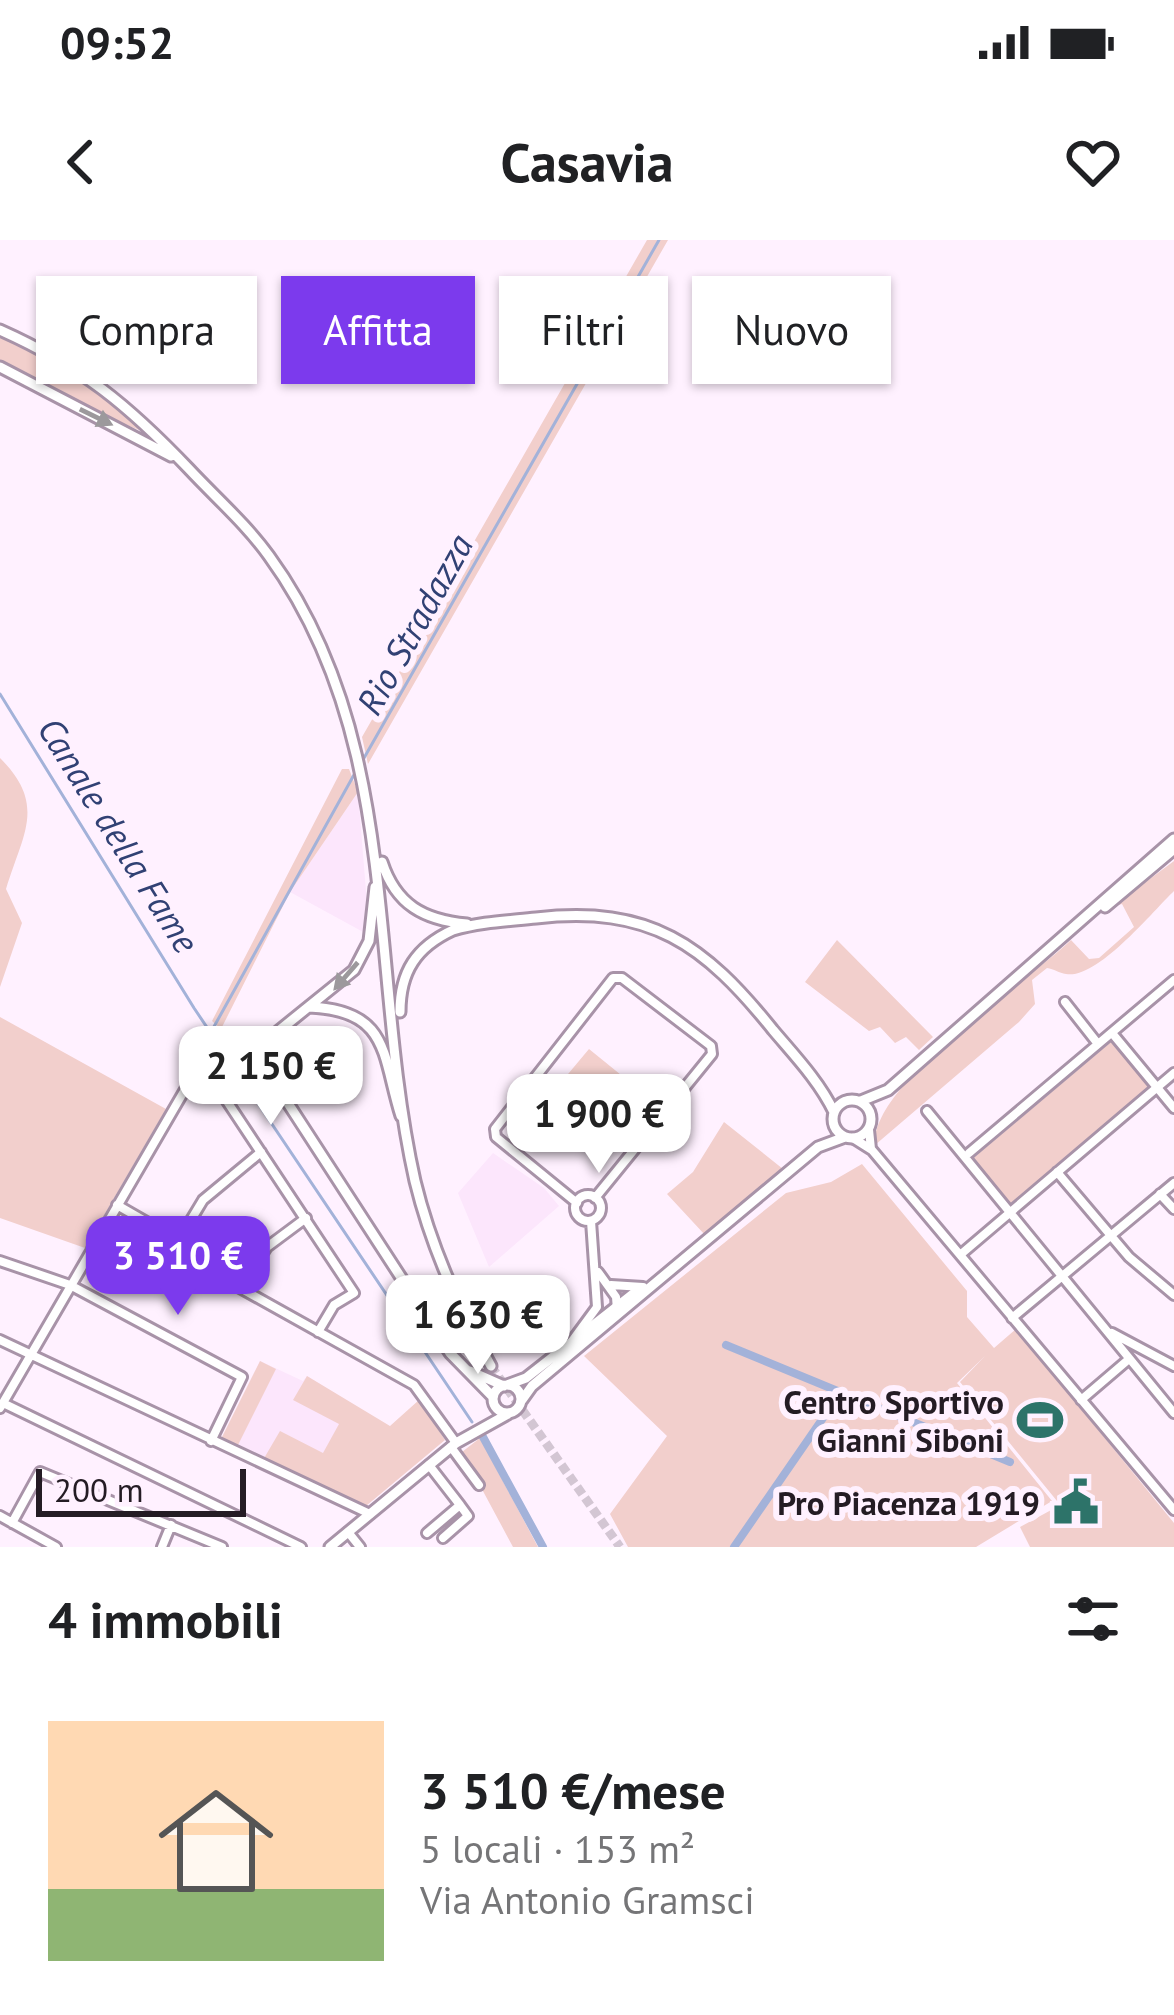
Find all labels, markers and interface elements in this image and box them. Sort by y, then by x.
text: 09:52 [60,13,174,71]
text: Casavia [500,127,674,197]
icon: back [48,129,114,195]
icon: heart [1060,129,1126,195]
chip: Compra [36,276,257,384]
chip: Affitta [281,276,475,384]
chip: Filtri [499,276,668,384]
chip: Nuovo [692,276,891,384]
one-way arrow [79,407,113,427]
water label: Rio Stradazza [345,525,483,723]
water label: Canale della Fame [28,708,210,962]
one-way arrow [333,961,359,991]
pin: 2 150 € [160,1026,382,1128]
text: 2 150 € [206,1039,336,1090]
pin: 1 900 € [488,1074,710,1176]
text: 1 900 € [534,1087,664,1138]
pin: 3 510 € [67,1216,289,1318]
text: 3 510 € [113,1229,243,1280]
pin: 1 630 € [367,1275,589,1377]
text: 1 630 € [413,1288,543,1339]
place label: Centro Sportivo Gianni Siboni [784,1380,1004,1461]
sports icon: Centro Sportivo Gianni Siboni [1015,1395,1065,1445]
scale bar [36,1463,246,1516]
text: 200 m [54,1468,144,1511]
public building icon: Pro Piacenza 1919 [1051,1477,1101,1527]
place label: Pro Piacenza 1919 [777,1481,1040,1524]
text: 4 immobili [48,1586,283,1652]
icon: filters [1060,1586,1126,1652]
text: 3 510 €/mese [420,1757,726,1823]
icon: home [144,1769,288,1913]
text: 5 locali · 153 m² [420,1823,695,1874]
text: Via Antonio Gramsci [420,1874,755,1925]

